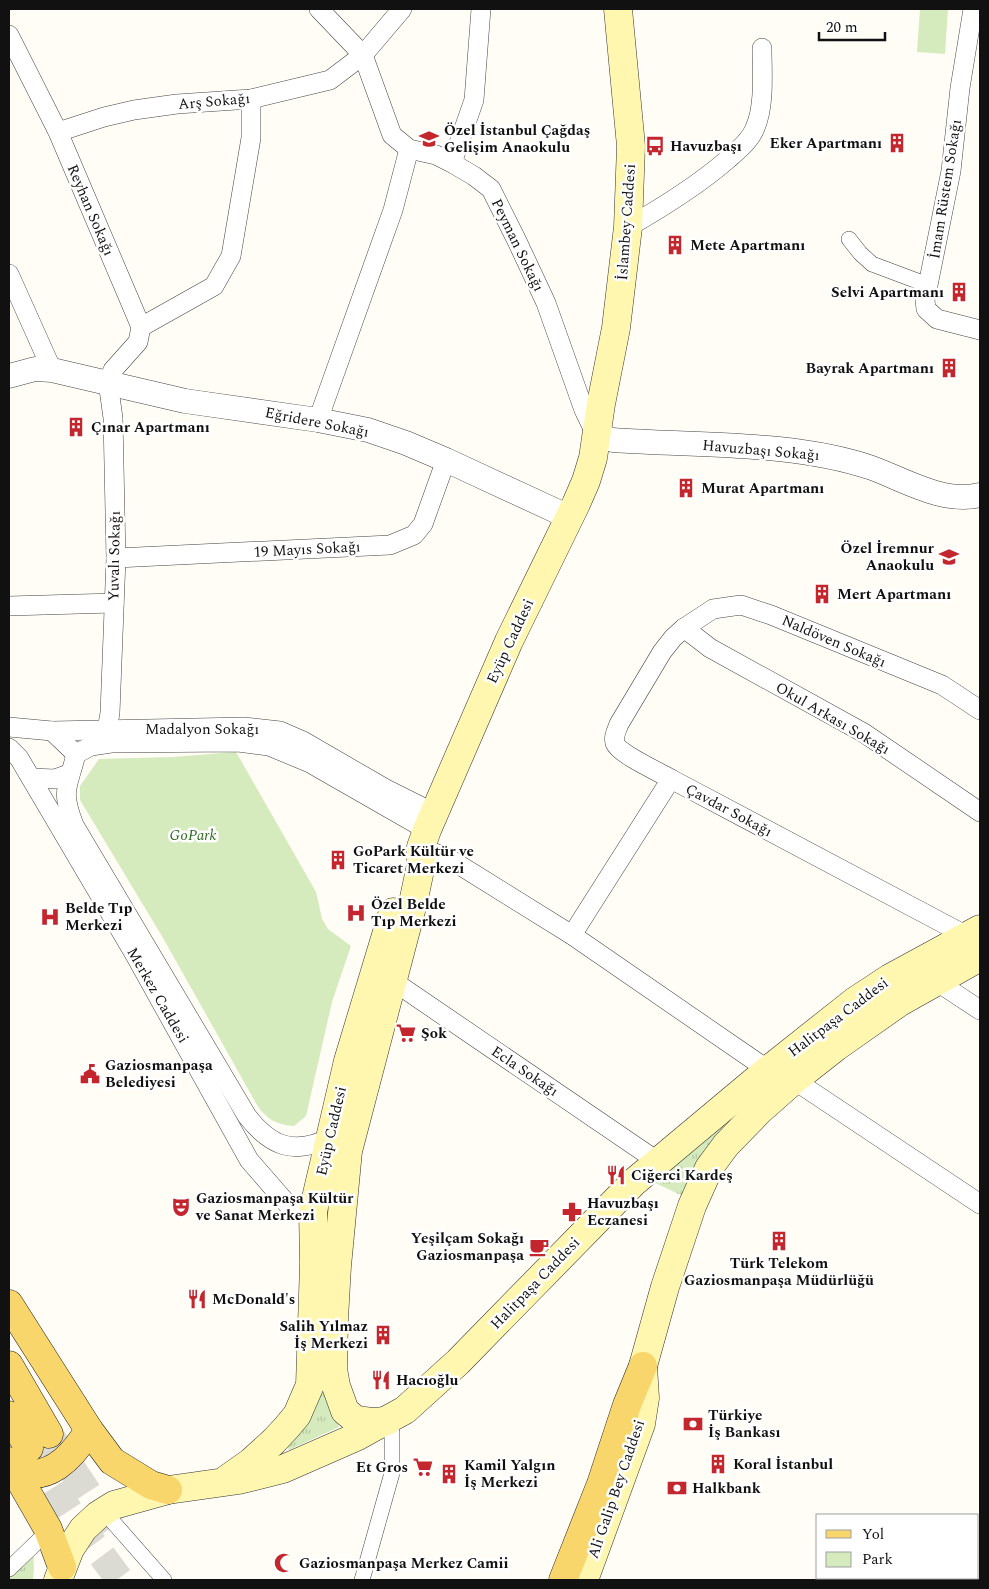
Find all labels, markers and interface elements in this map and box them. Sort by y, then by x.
scale bar [819,10,885,42]
text: 20 m [826,16,858,39]
street label: Arş Sokağı [177,87,251,116]
street label: İmam Rüstem Sokağı [923,118,968,261]
place label: Özel İstanbul Çağdaş Gelişim Anaokulu [444,119,590,159]
school or university icon: Özel İstanbul Çağdaş Gelişim Anaokulu [418,128,440,150]
place label: Eker Apartmanı [770,132,882,155]
building icon: Eker Apartmanı [886,132,908,154]
bus stop icon: Havuzbaşı [644,135,666,157]
place label: Havuzbaşı [670,135,742,158]
street label: Reyhan Sokağı [61,161,120,260]
street label: İslambey Caddesi [611,163,642,281]
street label: Peyman Sokağı [485,195,550,296]
building icon: Mete Apartmanı [664,234,686,256]
place label: Mete Apartmanı [690,234,805,257]
place label: Selvi Apartmanı [831,281,944,304]
building icon: Selvi Apartmanı [948,281,970,303]
place label: Bayrak Apartmanı [805,357,934,380]
building icon: Bayrak Apartmanı [938,357,960,379]
street label: Eğridere Sokağı [263,401,371,444]
building icon: Çınar Apartmanı [65,416,87,438]
place label: Çınar Apartmanı [91,416,210,439]
street label: Havuzbaşı Sokağı [701,434,820,467]
building icon: Murat Apartmanı [675,477,697,499]
place label: Murat Apartmanı [701,477,824,500]
street label: Yuvalı Sokağı [102,511,127,601]
street label: 19 Mayıs Sokağı [253,535,361,564]
place label: Özel İremnur Anaokulu [841,537,935,577]
school or university icon: Özel İremnur Anaokulu [938,546,960,568]
building icon: Mert Apartmanı [811,583,833,605]
place label: Mert Apartmanı [837,583,951,606]
street label: Eyüp Caddesi [481,595,540,687]
street label: Naldöven Sokağı [778,609,890,674]
street label: Okul Arkası Sokağı [771,676,894,761]
street label: Madalyon Sokağı [145,718,259,741]
street label: Çavdar Sokağı [681,778,776,843]
park label: GoPark [170,824,216,847]
place label: GoPark Kültür ve Ticaret Merkezi [353,840,474,880]
building icon: GoPark Kültür ve Ticaret Merkezi [327,849,349,871]
place label: Özel Belde Tıp Merkezi [371,893,457,933]
place label: Belde Tıp Merkezi [65,897,133,937]
hospital icon: Özel Belde Tıp Merkezi [345,902,367,924]
hospital icon: Belde Tıp Merkezi [39,906,61,928]
street label: Merkez Caddesi [121,943,194,1047]
street label: Halitpaşa Caddesi [783,972,893,1063]
supermarket icon: Şok [395,1022,417,1044]
place label: Şok [421,1022,447,1045]
street label: Ecla Sokağı [486,1040,563,1103]
place label: Gaziosmanpaşa Belediyesi [105,1054,213,1094]
public building icon: Gaziosmanpaşa Belediyesi [79,1063,101,1085]
street label: Eyüp Caddesi [310,1084,353,1178]
restaurant icon: Ciğerci Kardeş [605,1164,627,1186]
place label: Ciğerci Kardeş [631,1164,733,1187]
place label: Gaziosmanpaşa Kültür ve Sanat Merkezi [195,1187,354,1227]
place label: Havuzbaşı Eczanesi [587,1192,659,1232]
theatre icon: Gaziosmanpaşa Kültür ve Sanat Merkezi [170,1196,192,1218]
pharmacy icon: Havuzbaşı Eczanesi [561,1201,583,1223]
place label: Yeşilçam Sokağı Gaziosmanpaşa [411,1227,524,1267]
building icon: Türk Telekom Gaziosmanpaşa Müdürlüğü [768,1230,790,1252]
street label: Halitpaşa Caddesi [485,1232,586,1335]
cafe icon: Yeşilçam Sokağı Gaziosmanpaşa [528,1236,550,1258]
place label: Türk Telekom Gaziosmanpaşa Müdürlüğü [684,1252,874,1292]
restaurant icon: McDonald's [186,1288,208,1310]
place label: McDonald's [212,1288,295,1311]
place label: Salih Yılmaz İş Merkezi [279,1315,368,1355]
building icon: Salih Yılmaz İş Merkezi [372,1324,394,1346]
restaurant icon: Hacıoğlu [370,1369,392,1391]
place label: Hacıoğlu [396,1369,459,1392]
place label: Türkiye İş Bankası [708,1404,781,1444]
bank icon: Türkiye İş Bankası [682,1413,704,1435]
street label: Ali Galip Bey Caddesi [582,1417,651,1562]
building icon: Koral İstanbul [707,1453,729,1475]
place label: Koral İstanbul [733,1453,833,1476]
place label: Kamil Yalgın İş Merkezi [464,1454,555,1494]
place label: Et Gros [356,1456,408,1479]
supermarket icon: Et Gros [412,1456,434,1478]
building icon: Kamil Yalgın İş Merkezi [438,1463,460,1485]
bank icon: Halkbank [666,1477,688,1499]
place label: Halkbank [692,1477,761,1500]
legend [816,1514,979,1579]
text: Yol [862,1523,884,1546]
text: Park [862,1548,893,1571]
mosque icon: Gaziosmanpaşa Merkez Camii [273,1552,295,1574]
place label: Gaziosmanpaşa Merkez Camii [299,1552,509,1575]

